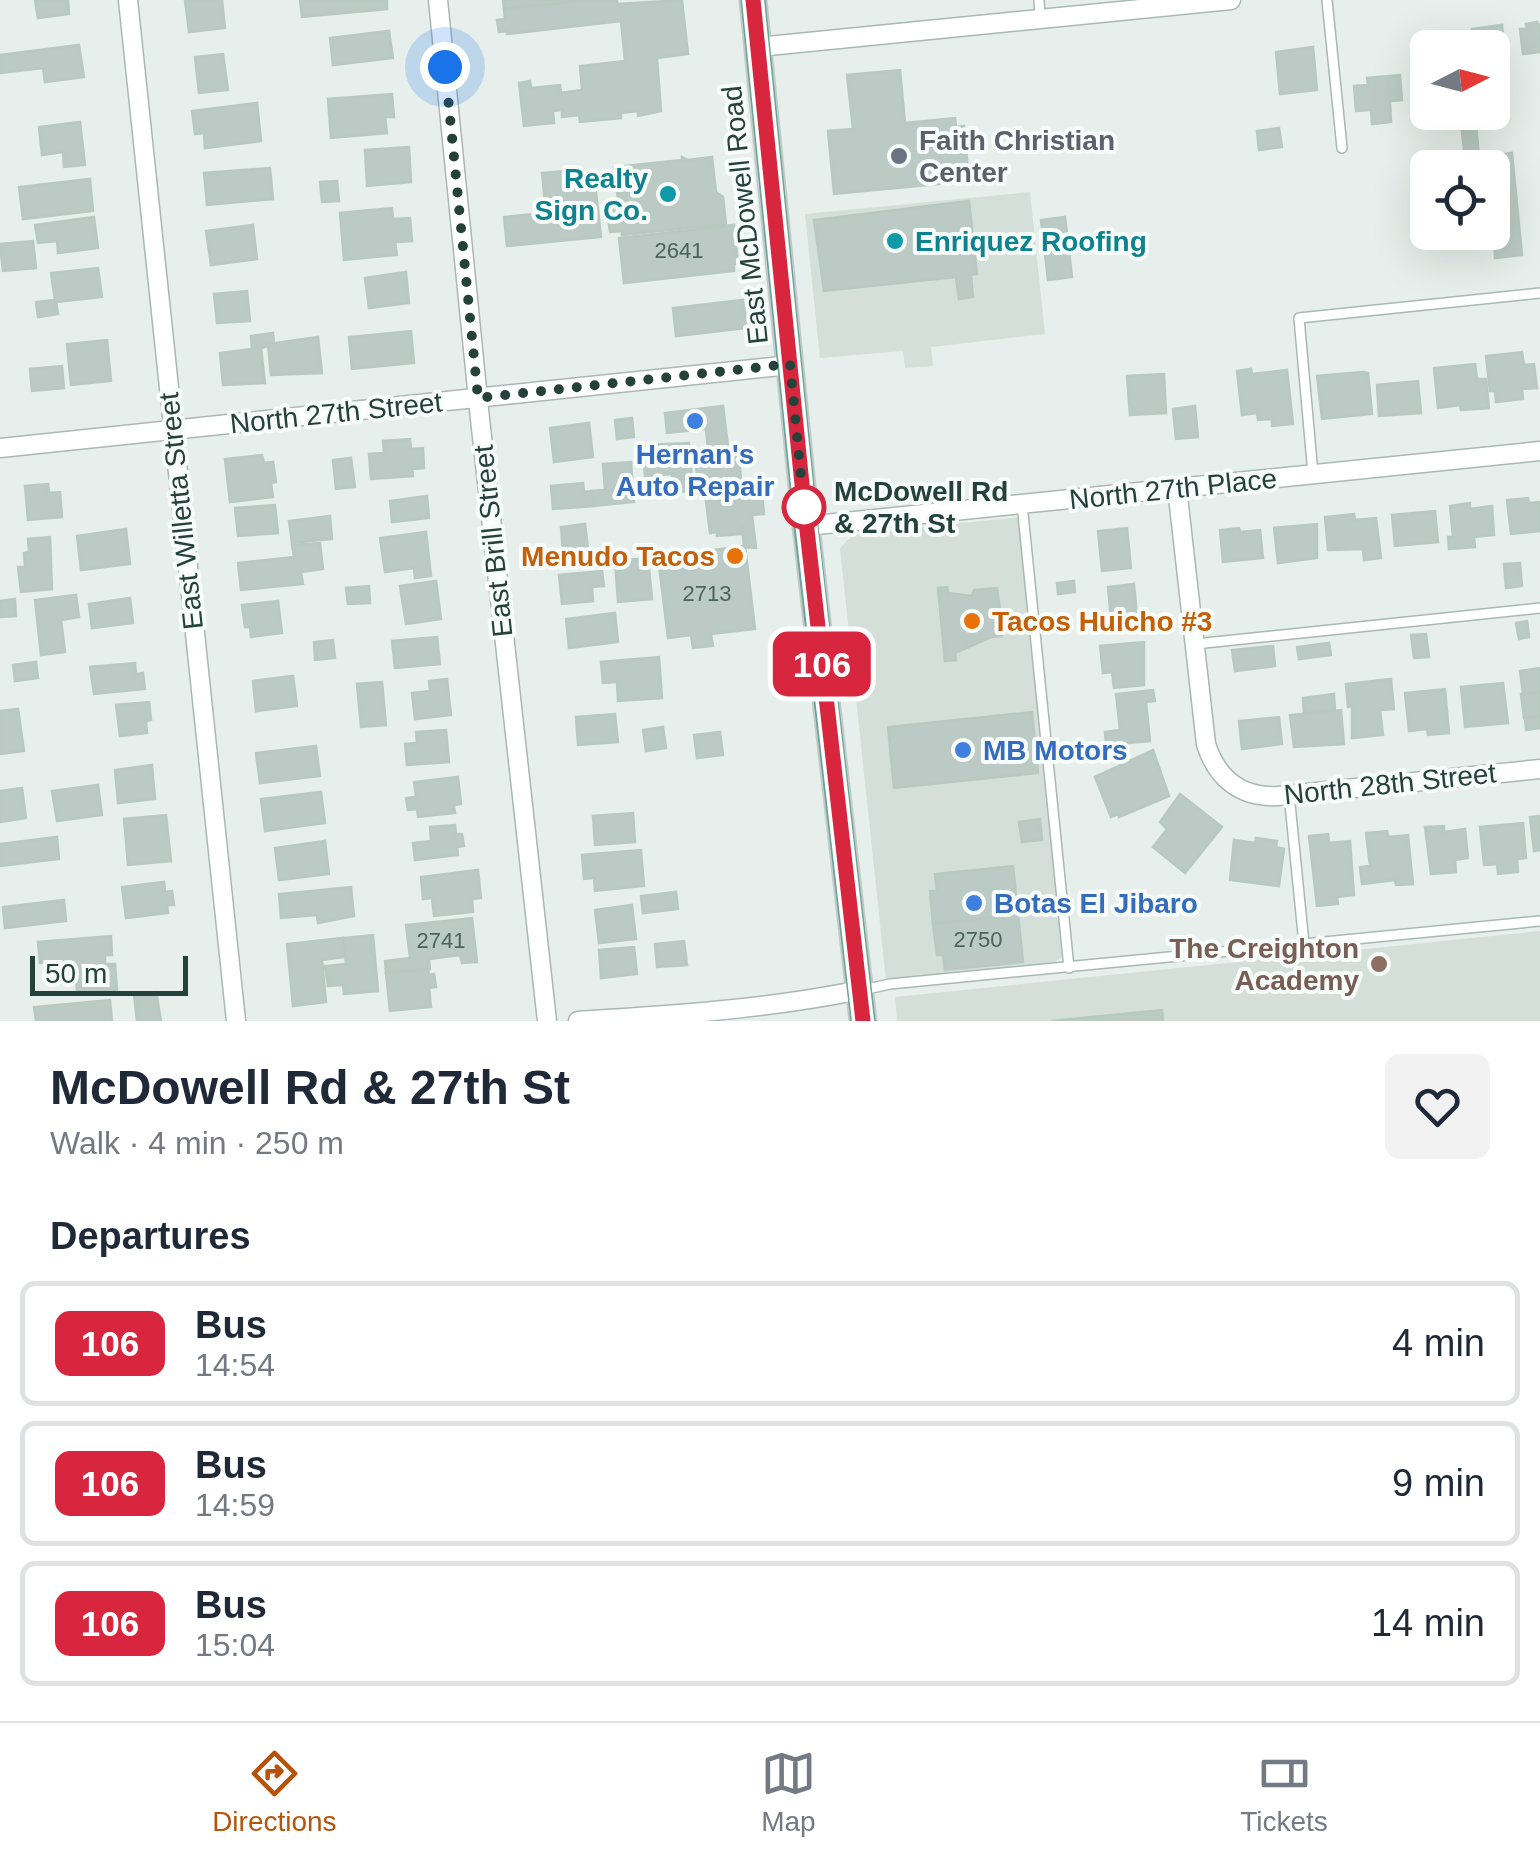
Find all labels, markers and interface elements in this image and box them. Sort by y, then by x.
north arrow [1410,30,1510,130]
map controls [1410,30,1510,250]
your location [420,42,470,92]
street label: East McDowell Road [716,84,774,346]
place label: Faith Christian Center [919,125,1115,188]
marker: Faith Christian Center [888,145,910,167]
button: locate [1410,150,1510,250]
place label: Realty Sign Co. [534,163,648,226]
marker: Realty Sign Co. [657,183,679,205]
place label: Enriquez Roofing [915,226,1147,257]
marker: Enriquez Roofing [884,230,906,252]
house number: 2641 [655,238,703,263]
street label: North 27th Street [228,386,444,440]
street label: East Willetta Street [153,391,209,631]
marker: Hernan's Auto Repair [684,410,706,432]
place label: Hernan's Auto Repair [616,439,774,502]
street label: East Brill Street [467,443,518,639]
street label: North 27th Place [1068,463,1278,515]
place label: McDowell Rd & 27th St [834,476,1008,539]
marker: McDowell Rd & 27th St [783,486,825,528]
place label: Menudo Tacos [521,541,715,572]
marker: Menudo Tacos [724,545,746,567]
house number: 2713 [683,581,731,606]
place label: Tacos Huicho #3 [992,606,1212,637]
marker: Tacos Huicho #3 [961,610,983,632]
line badge: 106 [764,632,880,696]
text: 106 [793,645,851,684]
place label: MB Motors [983,735,1128,766]
marker: MB Motors [952,739,974,761]
street label: North 28th Street [1282,757,1498,811]
place label: Botas El Jibaro [994,888,1198,919]
marker: Botas El Jibaro [963,892,985,914]
house number: 2750 [954,927,1002,952]
house number: 2741 [417,928,465,953]
place label: The Creighton Academy [1169,933,1359,996]
scale bar [30,951,188,996]
marker: The Creighton Academy [1368,953,1390,975]
text: 50 m [45,958,107,989]
button: heart [1385,1054,1490,1159]
text: McDowell Rd & 27th St [50,1061,570,1114]
text: Walk · 4 min · 250 m [50,1125,344,1161]
text: Departures [50,1215,251,1257]
text: Bus [195,1304,267,1346]
text: 4 min [1392,1322,1485,1364]
text: 106 [81,1324,139,1363]
text: 14:54 [195,1347,275,1383]
text: Bus [195,1444,267,1486]
text: 9 min [1392,1462,1485,1504]
text: 106 [81,1464,139,1503]
text: 14:59 [195,1487,275,1523]
text: Bus [195,1584,267,1626]
text: 14 min [1371,1602,1485,1644]
text: 106 [81,1604,139,1643]
text: 15:04 [195,1627,275,1663]
tab: Directions [212,1746,337,1838]
tab: Map [761,1746,816,1838]
tab: Tickets [1240,1746,1328,1838]

